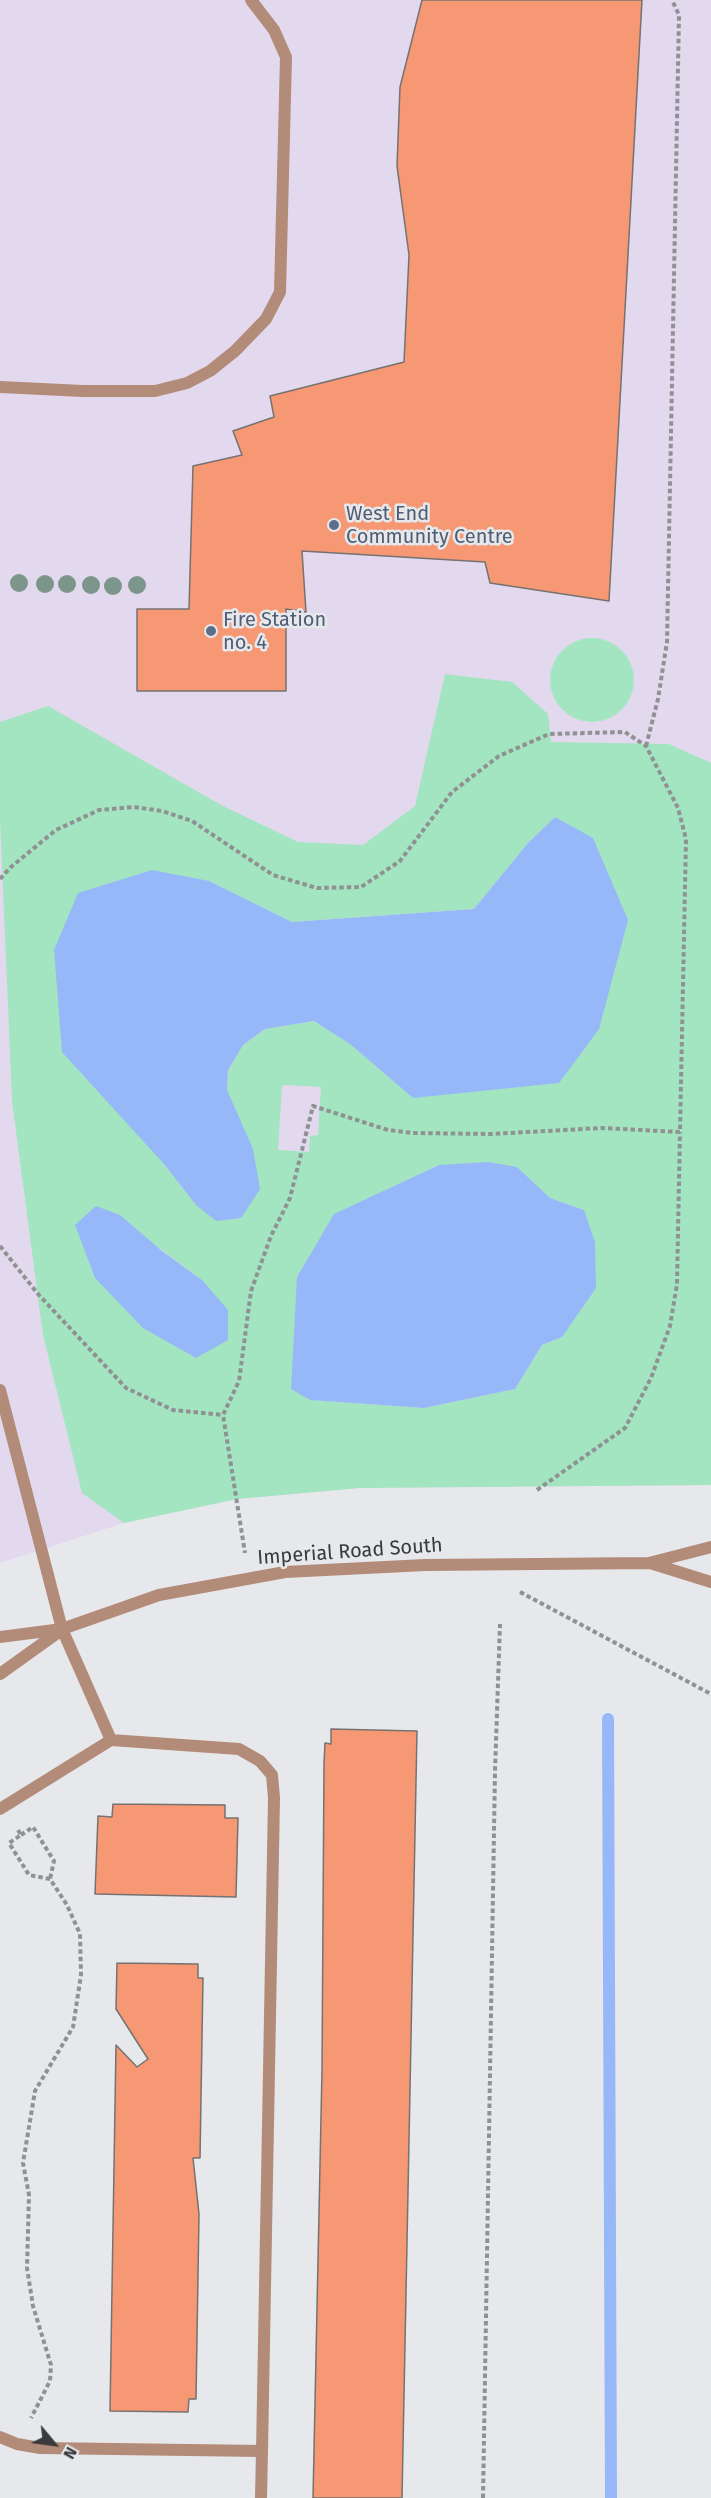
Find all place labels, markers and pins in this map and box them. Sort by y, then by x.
place label: West End Community Centre [346,502,513,549]
marker: West End Community Centre [327,518,341,532]
place label: Fire Station no. 4 [223,608,326,655]
marker: Fire Station no. 4 [204,624,218,638]

